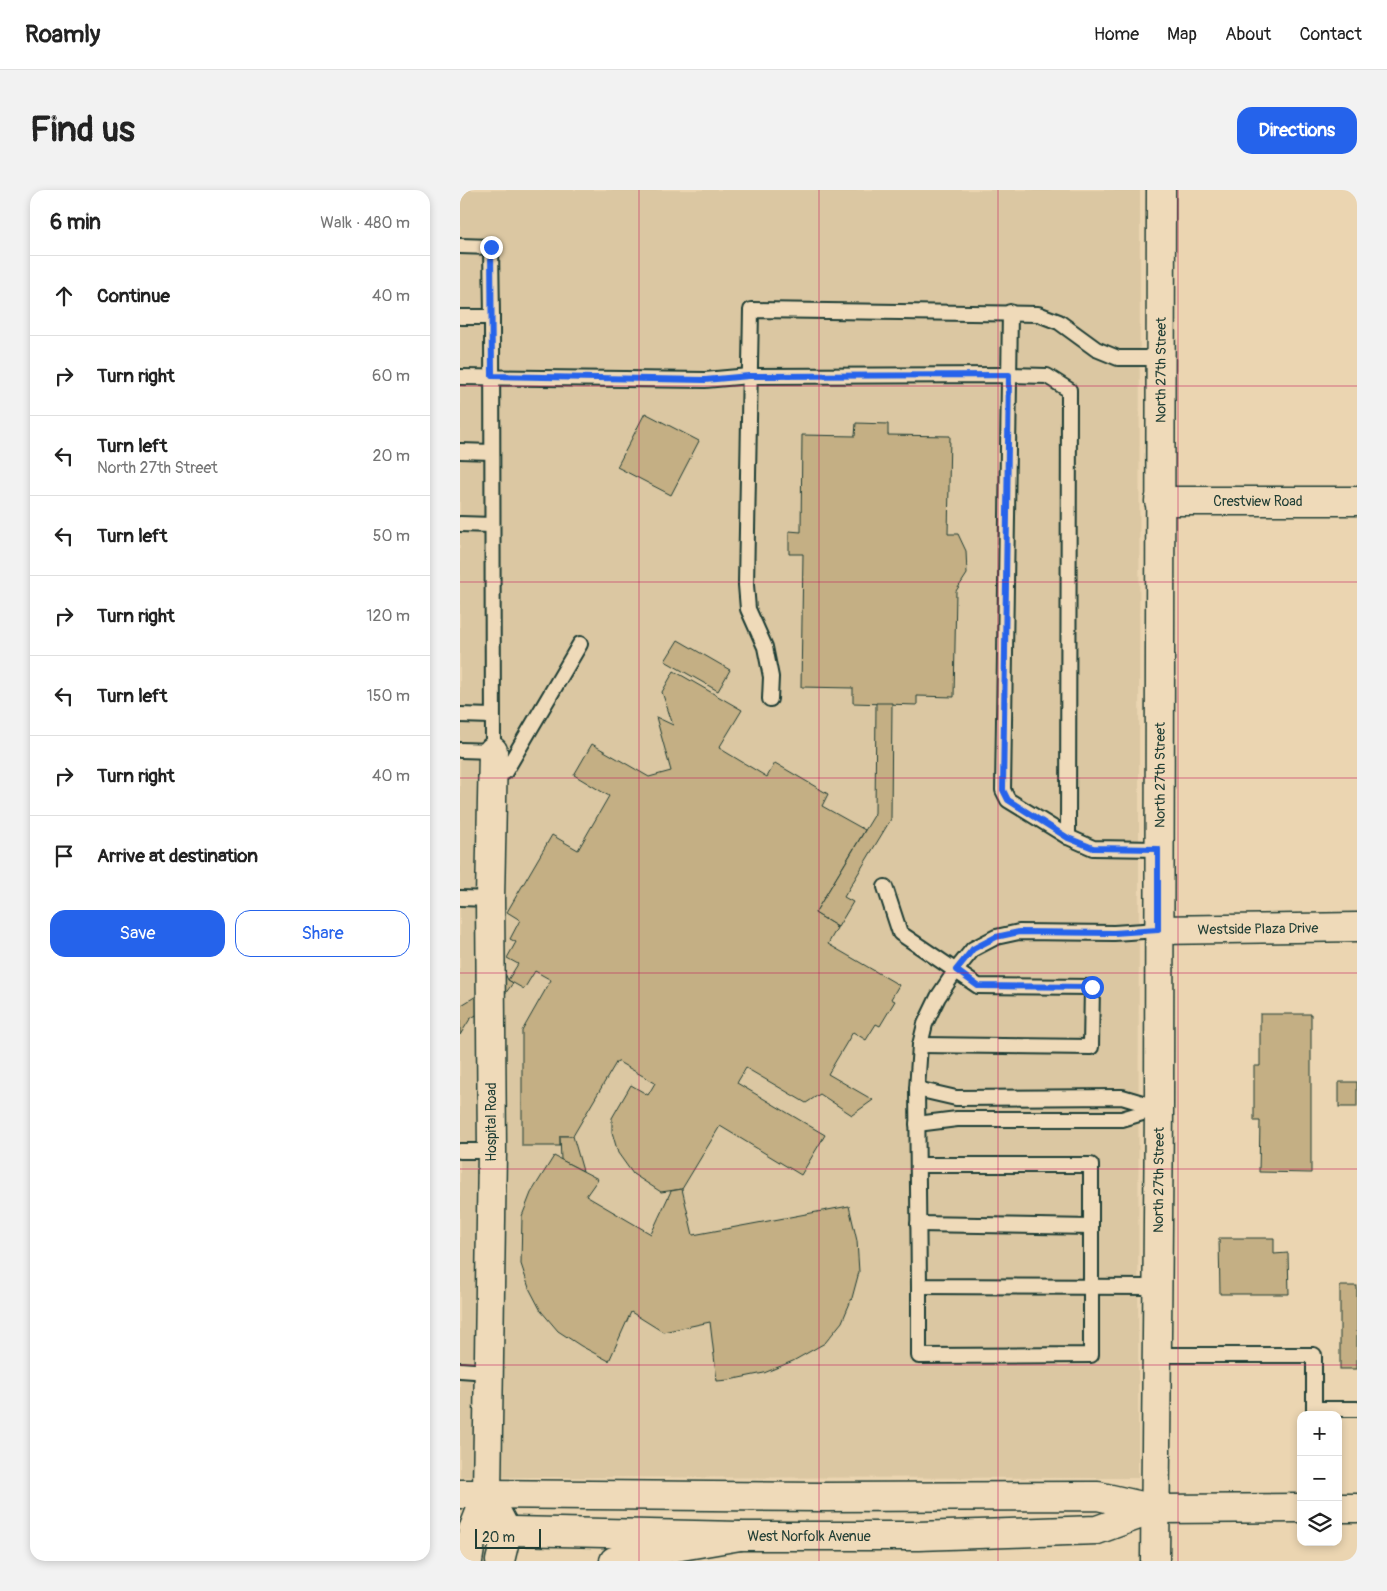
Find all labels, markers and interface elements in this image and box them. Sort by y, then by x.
text: Roamly [25,20,100,49]
text: Home [1094,23,1139,46]
text: Map [1167,23,1197,46]
text: About [1225,23,1271,46]
text: Contact [1299,23,1362,46]
button: Directions [1237,107,1357,154]
text: Find us [30,108,135,152]
text: 6 min [50,209,101,236]
text: Walk · 480 m [320,213,410,233]
route end [480,236,503,259]
icon: ahead [50,282,78,310]
text: Continue [97,284,170,308]
text: 40 m [372,286,410,306]
street label: North 27th Street [1152,317,1170,423]
icon: right [50,362,78,390]
text: Turn right [97,364,175,388]
text: 60 m [372,366,410,386]
text: Turn left [97,434,167,458]
icon: left [50,442,78,470]
text: 20 m [372,446,410,466]
text: North 27th Street [97,458,218,478]
street label: Crestview Road [1213,493,1303,510]
icon: left [50,522,78,550]
text: Turn left [97,524,167,548]
text: 50 m [373,526,410,546]
icon: right [50,602,78,630]
text: Turn right [97,604,175,628]
text: 120 m [366,606,410,626]
icon: left [50,682,78,710]
text: Turn left [97,684,167,708]
text: 150 m [366,686,410,706]
street label: North 27th Street [1152,722,1169,828]
icon: right [50,762,78,790]
text: Turn right [97,764,175,788]
text: 40 m [372,766,410,786]
icon: arrive [50,842,78,870]
text: Arrive at destination [97,844,258,868]
button: Save [50,910,225,957]
button: Share [235,910,410,957]
street label: Westside Plaza Drive [1197,920,1319,938]
route start [1081,976,1104,999]
street label: Hospital Road [483,1082,500,1162]
street label: North 27th Street [1150,1127,1168,1233]
map controls [1297,1411,1342,1546]
button: + [1297,1411,1342,1456]
button: − [1297,1456,1342,1501]
button: layers [1297,1501,1342,1546]
scale bar [475,1526,541,1549]
street label: West Norfolk Avenue [747,1528,871,1545]
text: 20 m [482,1529,515,1546]

